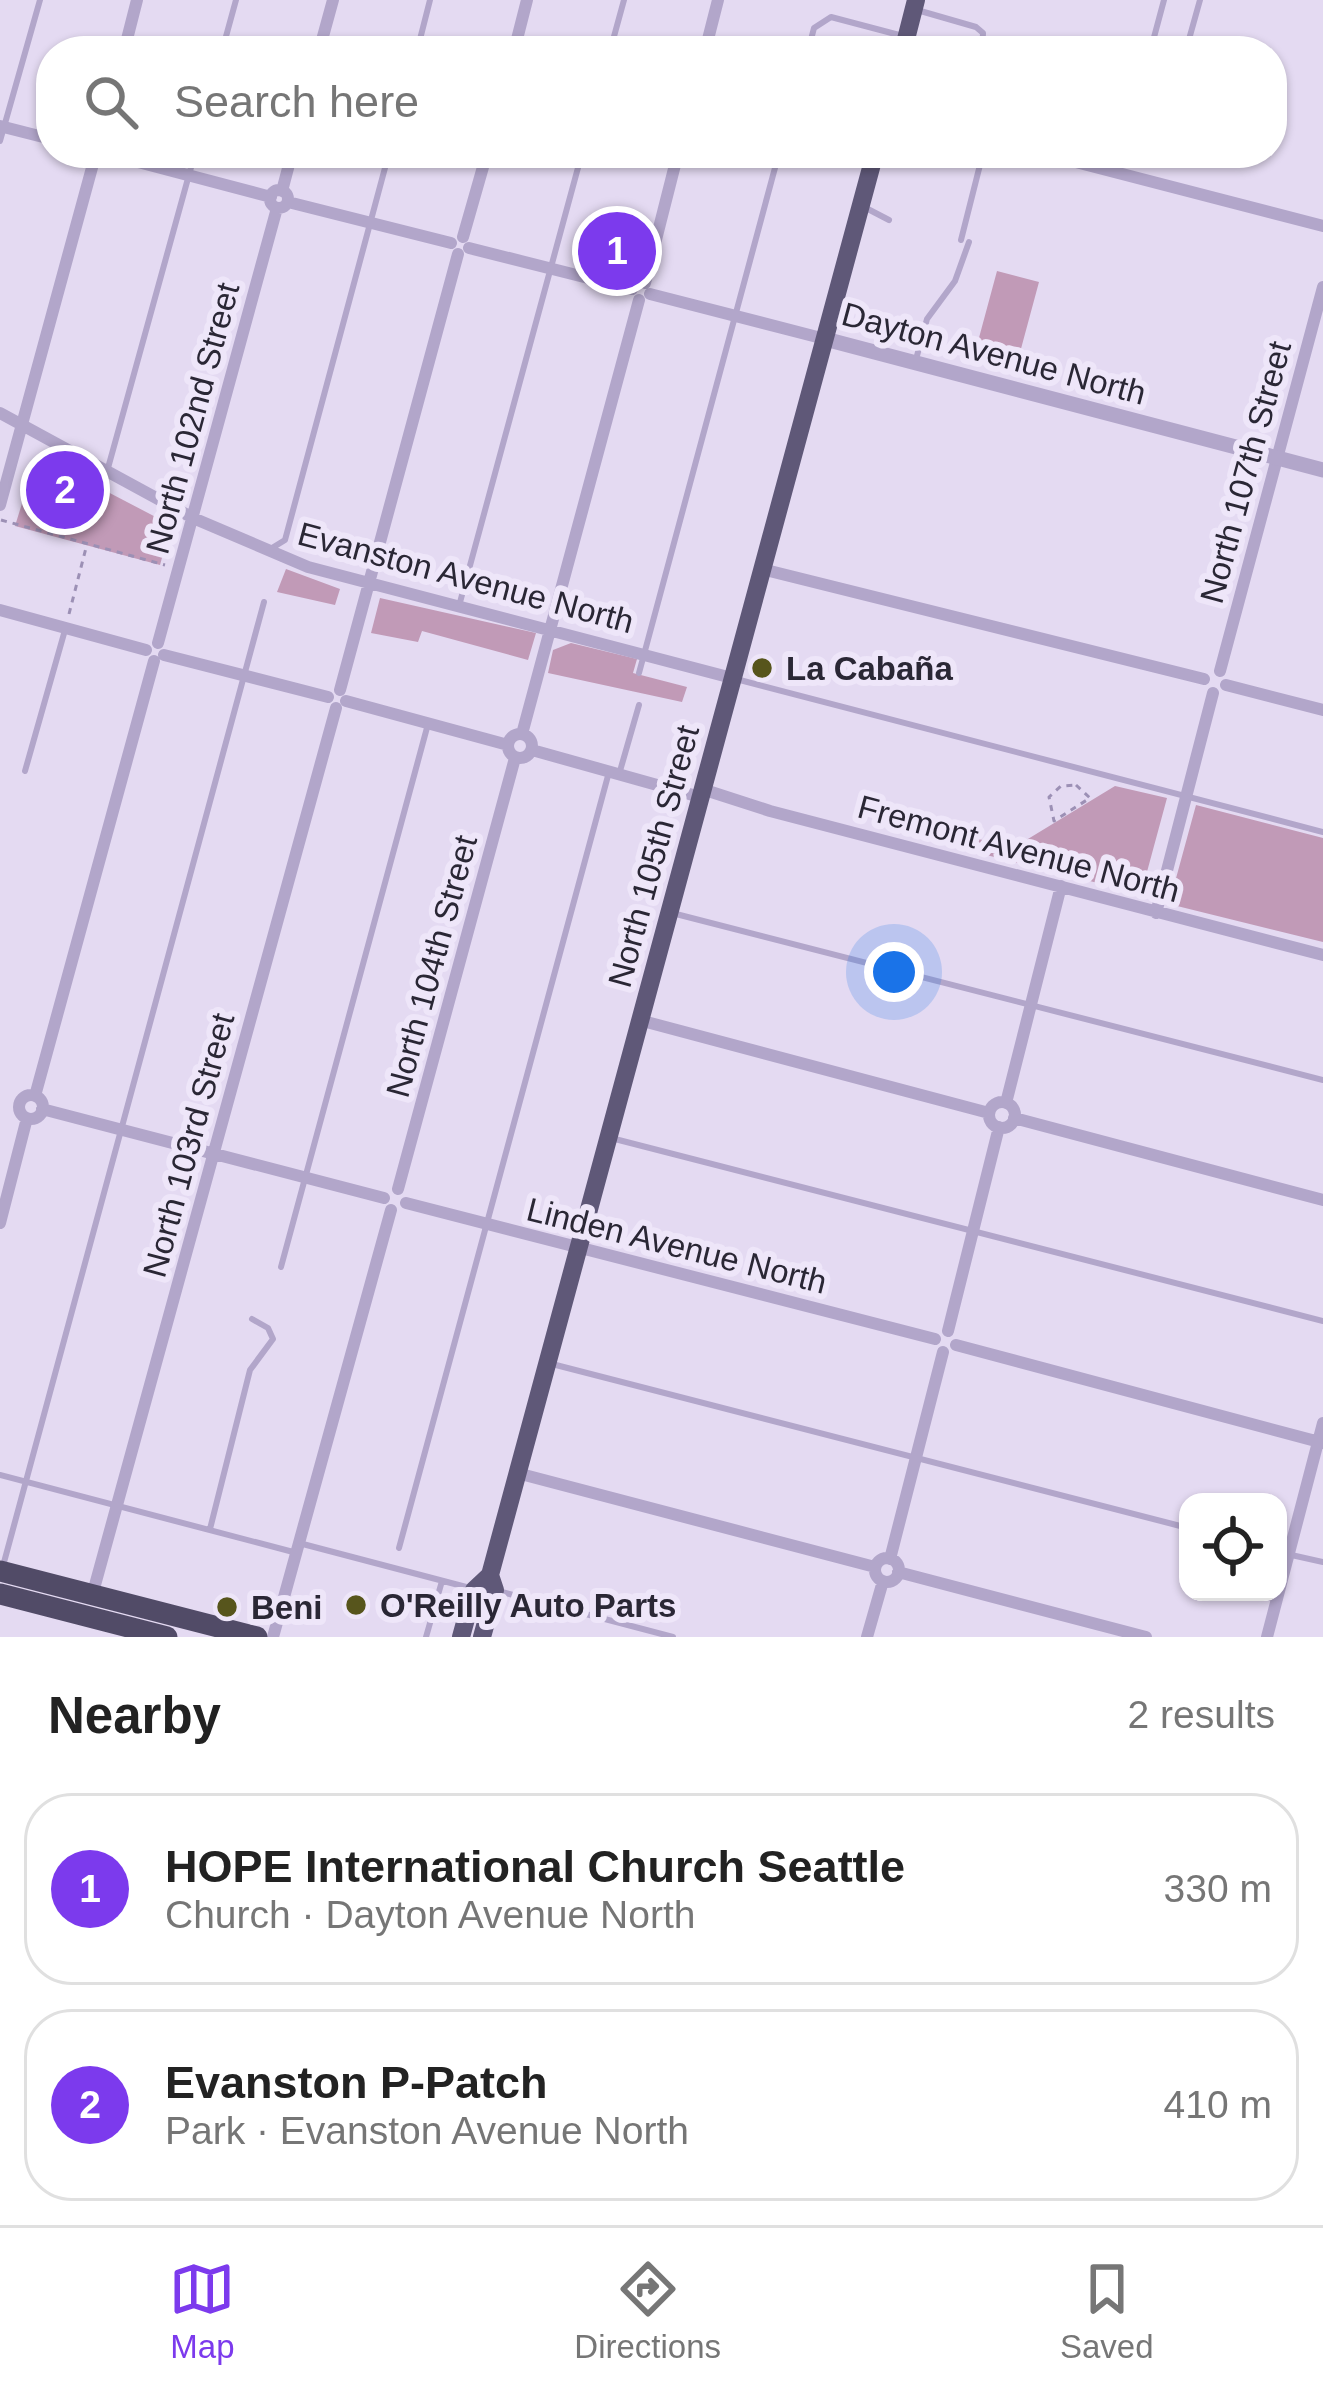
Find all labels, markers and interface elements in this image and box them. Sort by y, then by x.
search box [36,36,1287,168]
icon: search [78,69,144,135]
text: Search here [174,76,419,127]
pin: 1 [578,206,656,296]
street label: North 102nd Street [139,279,246,558]
street label: Dayton Avenue North [838,295,1150,412]
street label: North 107th Street [1193,337,1298,607]
pin: 2 [26,445,104,535]
street label: Evanston Avenue North [294,515,638,640]
place label: La Cabaña [786,650,954,687]
marker: La Cabaña [749,655,775,681]
street label: North 105th Street [601,721,706,991]
street label: Fremont Avenue North [854,788,1184,909]
street label: North 104th Street [379,831,484,1101]
your location [864,942,924,1002]
street label: North 103rd Street [135,1009,241,1281]
street label: Linden Avenue North [523,1190,831,1301]
map controls [1179,1493,1287,1601]
button: locate [1179,1493,1287,1601]
place label: O'Reilly Auto Parts [380,1587,676,1624]
place label: Beni [251,1589,323,1626]
marker: O'Reilly Auto Parts [343,1592,369,1618]
marker: Beni [214,1594,240,1620]
text: Nearby [48,1687,221,1744]
text: 2 results [1128,1693,1275,1736]
text: HOPE International Church Seattle [165,1841,905,1892]
text: 1 [79,1867,101,1910]
text: 330 m [1164,1867,1272,1910]
text: Church · Dayton Avenue North [165,1893,695,1936]
text: Evanston P-Patch [165,2057,548,2108]
text: 2 [79,2083,101,2126]
text: 410 m [1164,2083,1272,2126]
text: Park · Evanston Avenue North [165,2109,689,2152]
tab: Map [169,2256,235,2366]
tab: Directions [574,2256,721,2366]
tab: Saved [1060,2256,1154,2366]

